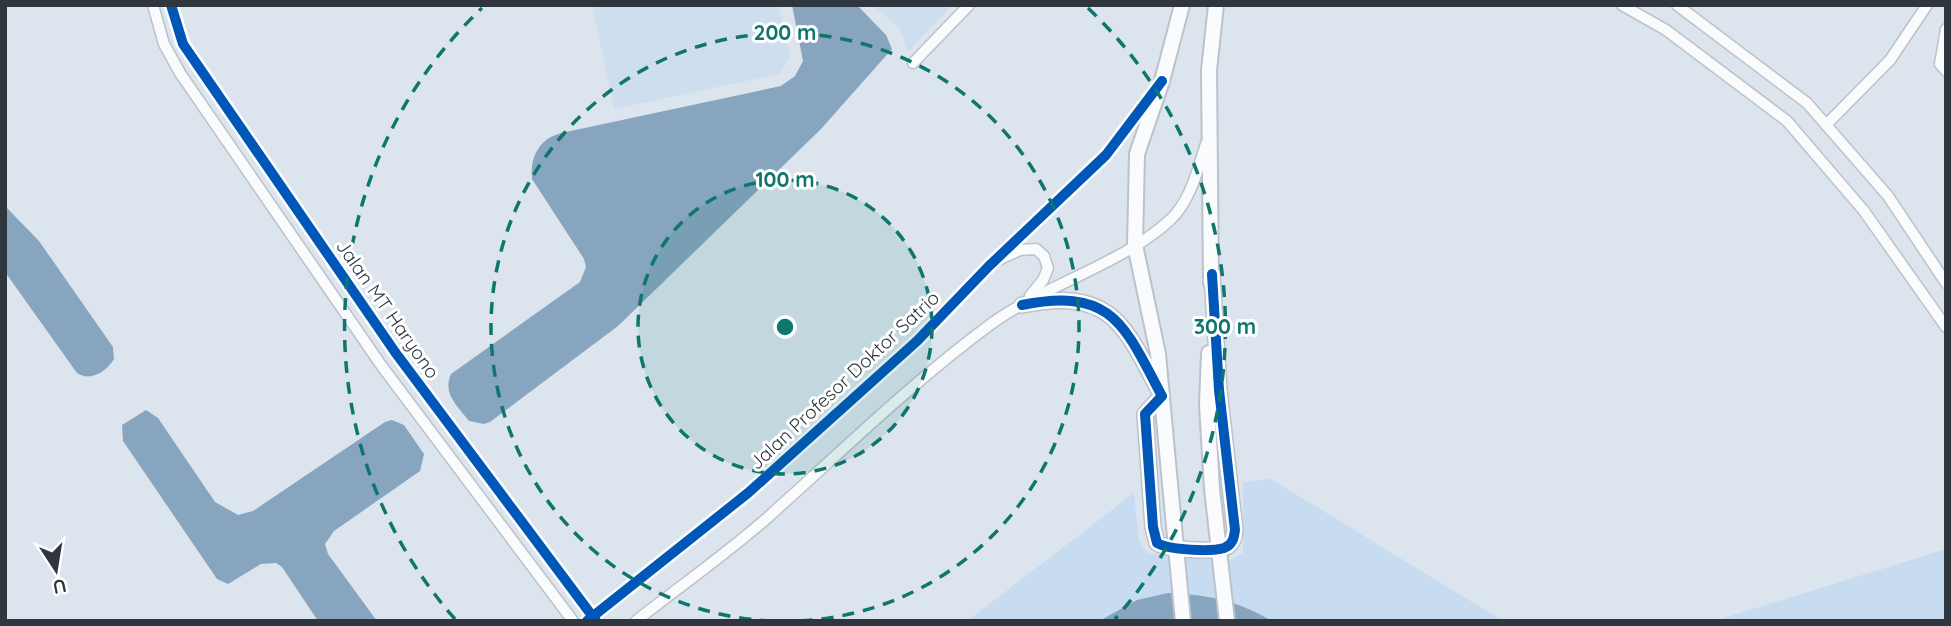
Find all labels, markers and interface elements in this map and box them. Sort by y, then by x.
text: 200 m [754,19,816,45]
text: 100 m [755,166,815,192]
street label: Jalan MT Haryono [331,235,445,383]
street label: Jalan Profesor Doktor Satrio [744,286,944,474]
text: 300 m [1194,313,1256,339]
centre of rings [773,315,797,339]
north arrow [21,535,91,605]
text: U [50,573,69,600]

